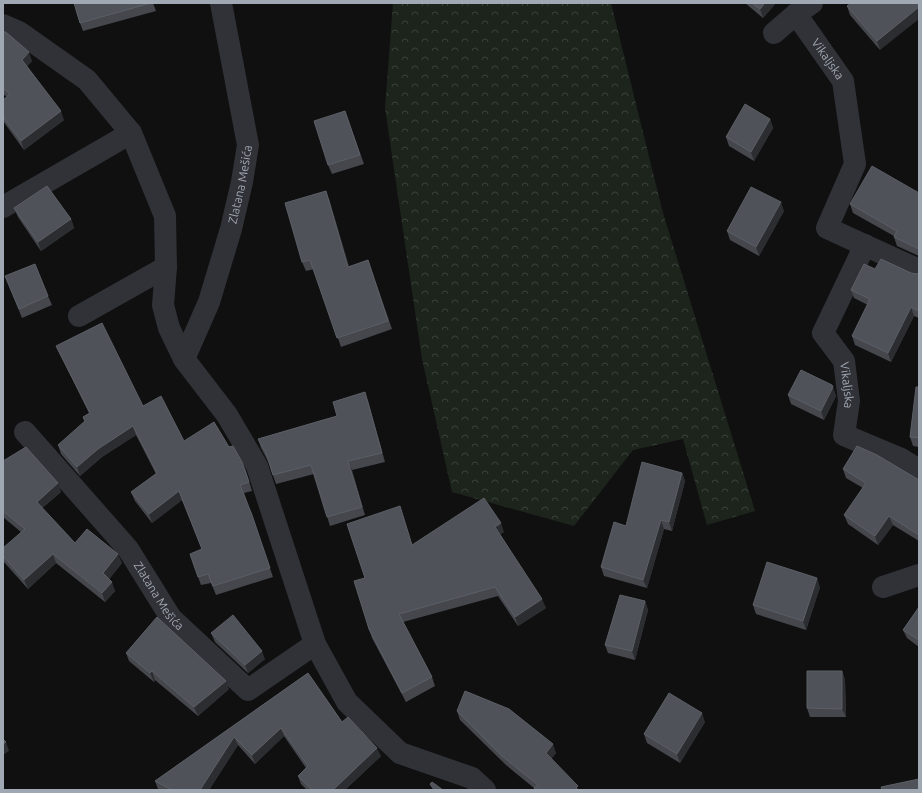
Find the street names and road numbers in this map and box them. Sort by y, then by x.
street label: Vikaljska [809,36,847,82]
street label: Zlatana Mešića [225,144,254,225]
street label: Vikaljska [838,361,856,409]
street label: Zlatana Mešića [132,559,187,632]

